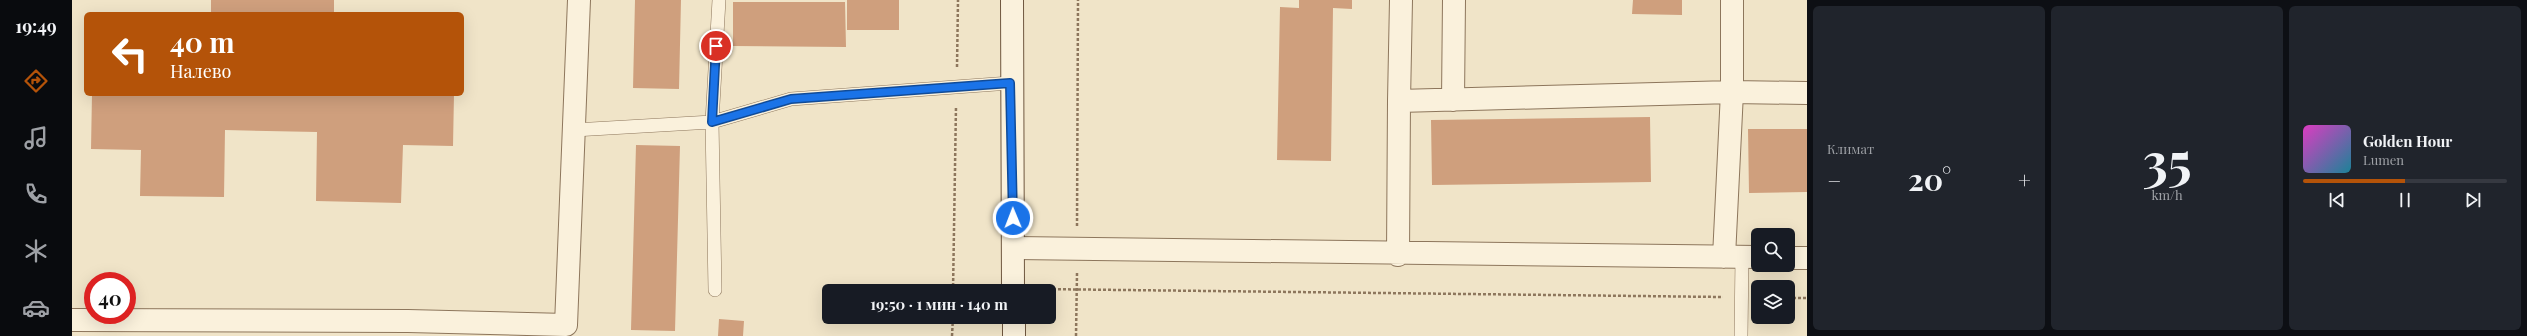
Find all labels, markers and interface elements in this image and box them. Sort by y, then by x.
text: 19:49 [15,14,57,38]
text: 40 m [170,23,235,60]
icon: left [104,28,156,80]
pin [699,29,733,63]
icon: arrive [705,35,727,57]
text: Налево [170,59,231,83]
icon: directions [22,67,50,95]
icon: music [22,124,50,152]
text: 35 [2142,125,2192,194]
text: Golden Hour [2363,131,2452,151]
text: Климат [1827,140,1874,157]
text: Lumen [2363,151,2404,168]
text: 20° [1908,159,1951,199]
text: − [1827,165,1841,195]
text: + [2018,165,2031,195]
icon: phone [22,180,50,208]
text: km/h [2151,186,2183,203]
icon: previous [2326,189,2348,211]
icon: pause [2394,189,2416,211]
icon: next [2462,189,2484,211]
position arrow [992,197,1034,239]
map controls [1751,228,1795,324]
button: search [1751,228,1795,272]
icon: climate [22,237,50,265]
speed limit sign: 40 [84,272,136,324]
button: layers [1751,280,1795,324]
icon: car [22,294,50,322]
text: 19:50 · 1 мин · 140 m [870,294,1008,314]

